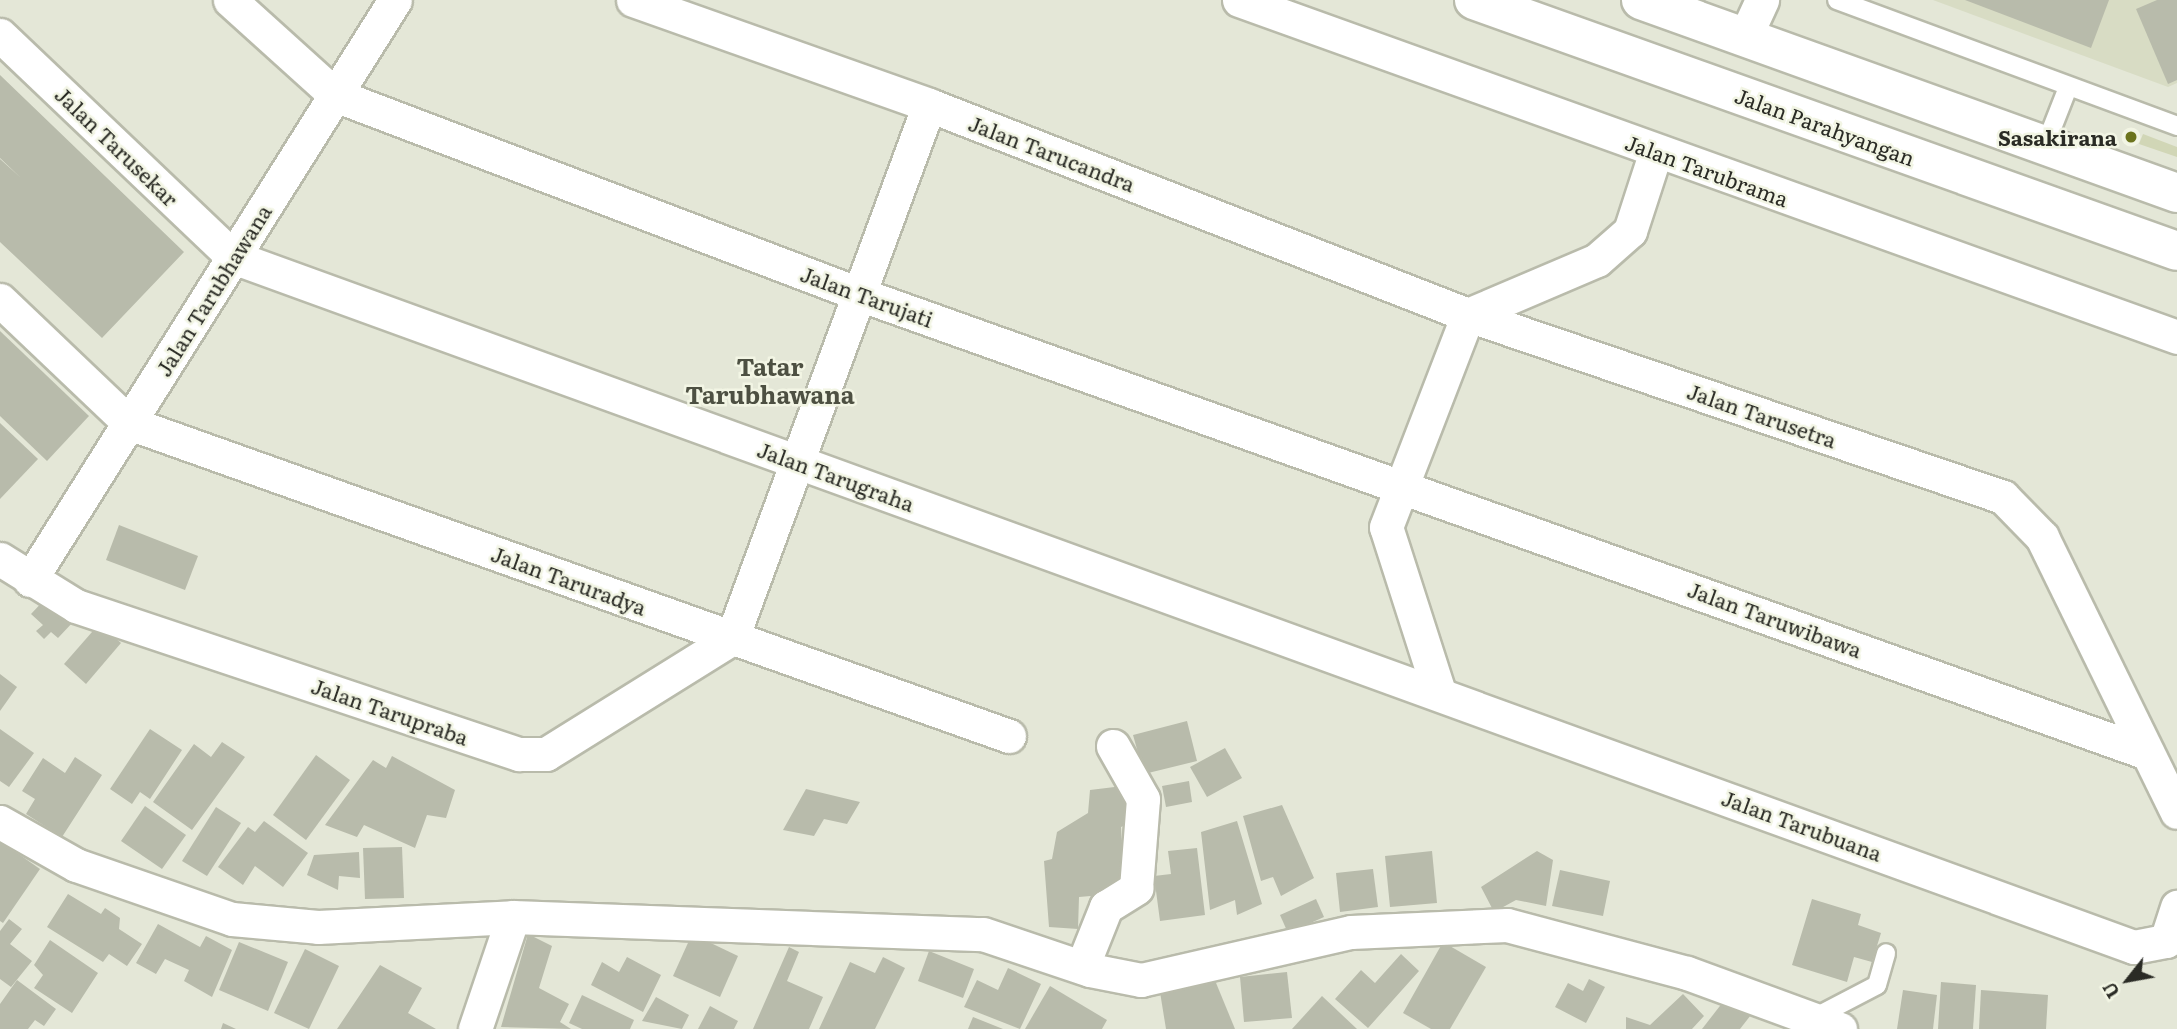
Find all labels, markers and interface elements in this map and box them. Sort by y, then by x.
street label: Jalan Tarusekar [50,81,184,211]
street label: Jalan Parahyangan [1732,82,1918,170]
street label: Jalan Tarucandra [965,110,1139,196]
place label: Sasakirana [1998,124,2117,150]
street label: Jalan Tarubrama [1622,129,1792,211]
marker: Sasakirana [2123,129,2139,145]
street label: Jalan Tarubhawana [150,200,276,380]
street label: Jalan Tarujati [797,260,937,332]
district label: Tatar Tarubhawana [685,352,855,408]
street label: Jalan Tarusetra [1684,378,1840,452]
street label: Jalan Tarugraha [754,436,918,516]
street label: Jalan Taruradya [488,540,650,620]
street label: Jalan Taruwibawa [1685,576,1865,662]
street label: Jalan Tarupraba [308,672,472,750]
street label: Jalan Tarubuana [1718,784,1886,866]
north arrow [2093,945,2163,1015]
text: U [2094,977,2126,1004]

